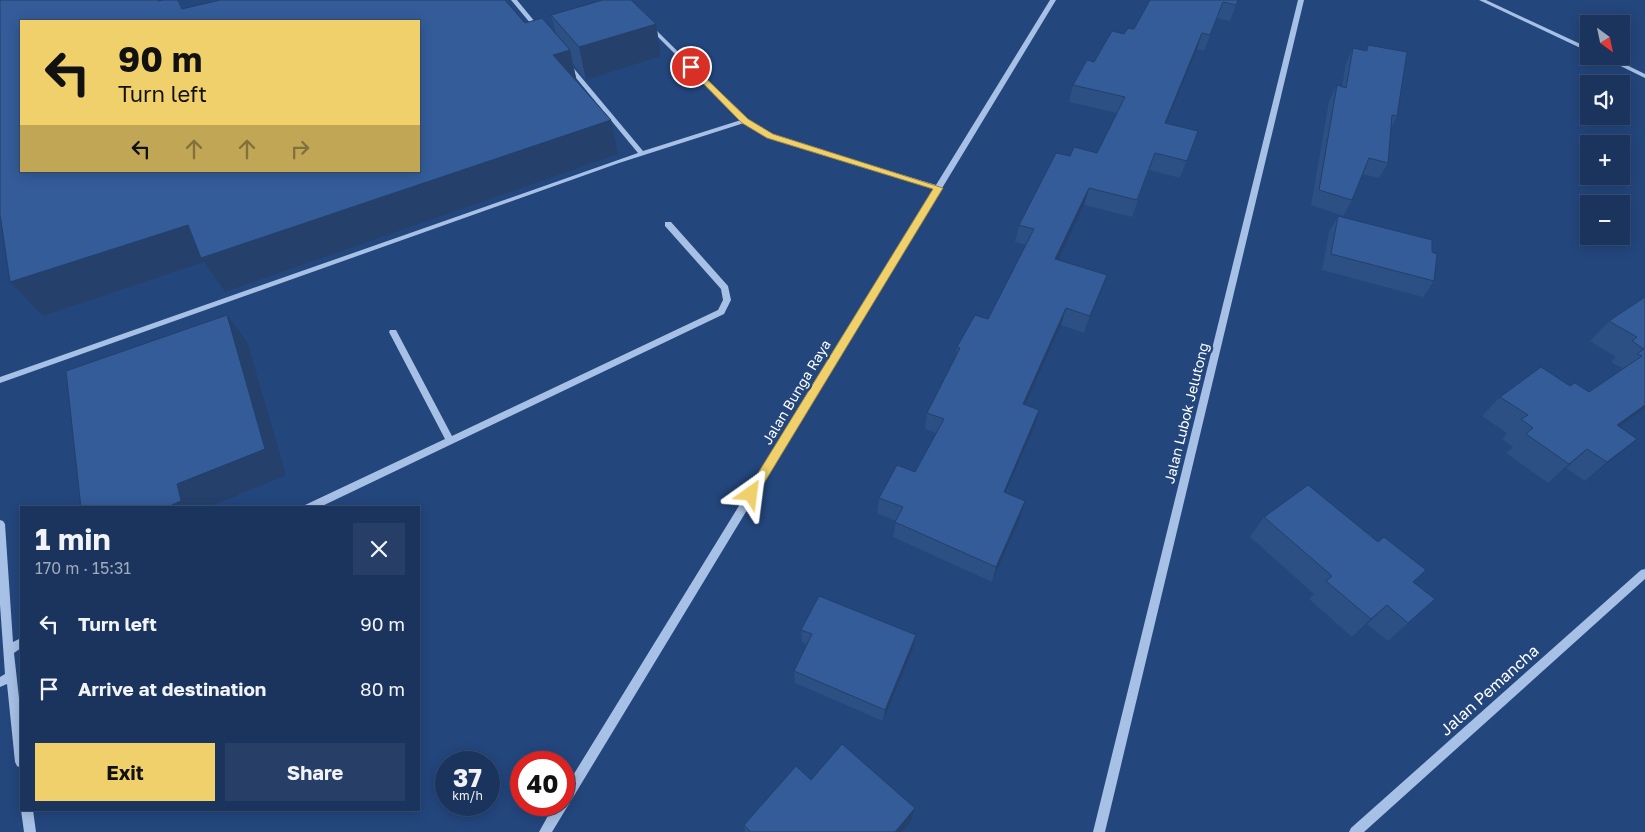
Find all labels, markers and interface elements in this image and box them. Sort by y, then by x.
north arrow [1580,15,1630,65]
map controls [1580,15,1630,245]
text: 90 m [118,38,202,80]
icon: left [35,40,100,105]
pin [670,46,712,88]
icon: arrive [677,53,705,81]
button: sound [1580,75,1630,125]
text: Turn left [118,80,207,107]
icon: left [127,135,155,163]
icon: ahead [180,135,208,163]
icon: ahead [233,135,261,163]
icon: right [286,135,314,163]
button: + [1580,135,1630,185]
button: − [1580,195,1630,245]
street label: Jalan Bunga Raya [758,337,834,447]
street label: Jalan Lubok Jelutong [1160,341,1212,485]
position arrow [724,467,776,519]
text: 1 min [35,521,111,557]
button: close [353,523,405,575]
text: 170 m · 15:31 [35,558,131,578]
icon: left [35,610,63,638]
text: Turn left [78,612,157,635]
text: 90 m [360,612,405,635]
street label: Jalan Pemancha [1435,640,1543,740]
icon: arrive [35,675,63,703]
text: Arrive at destination [78,677,266,700]
text: 80 m [360,677,405,700]
button: Exit [35,743,215,801]
button: Share [225,743,405,801]
speed limit sign: 40 [510,751,575,816]
text: 37 [453,762,482,793]
text: km/h [452,788,483,803]

